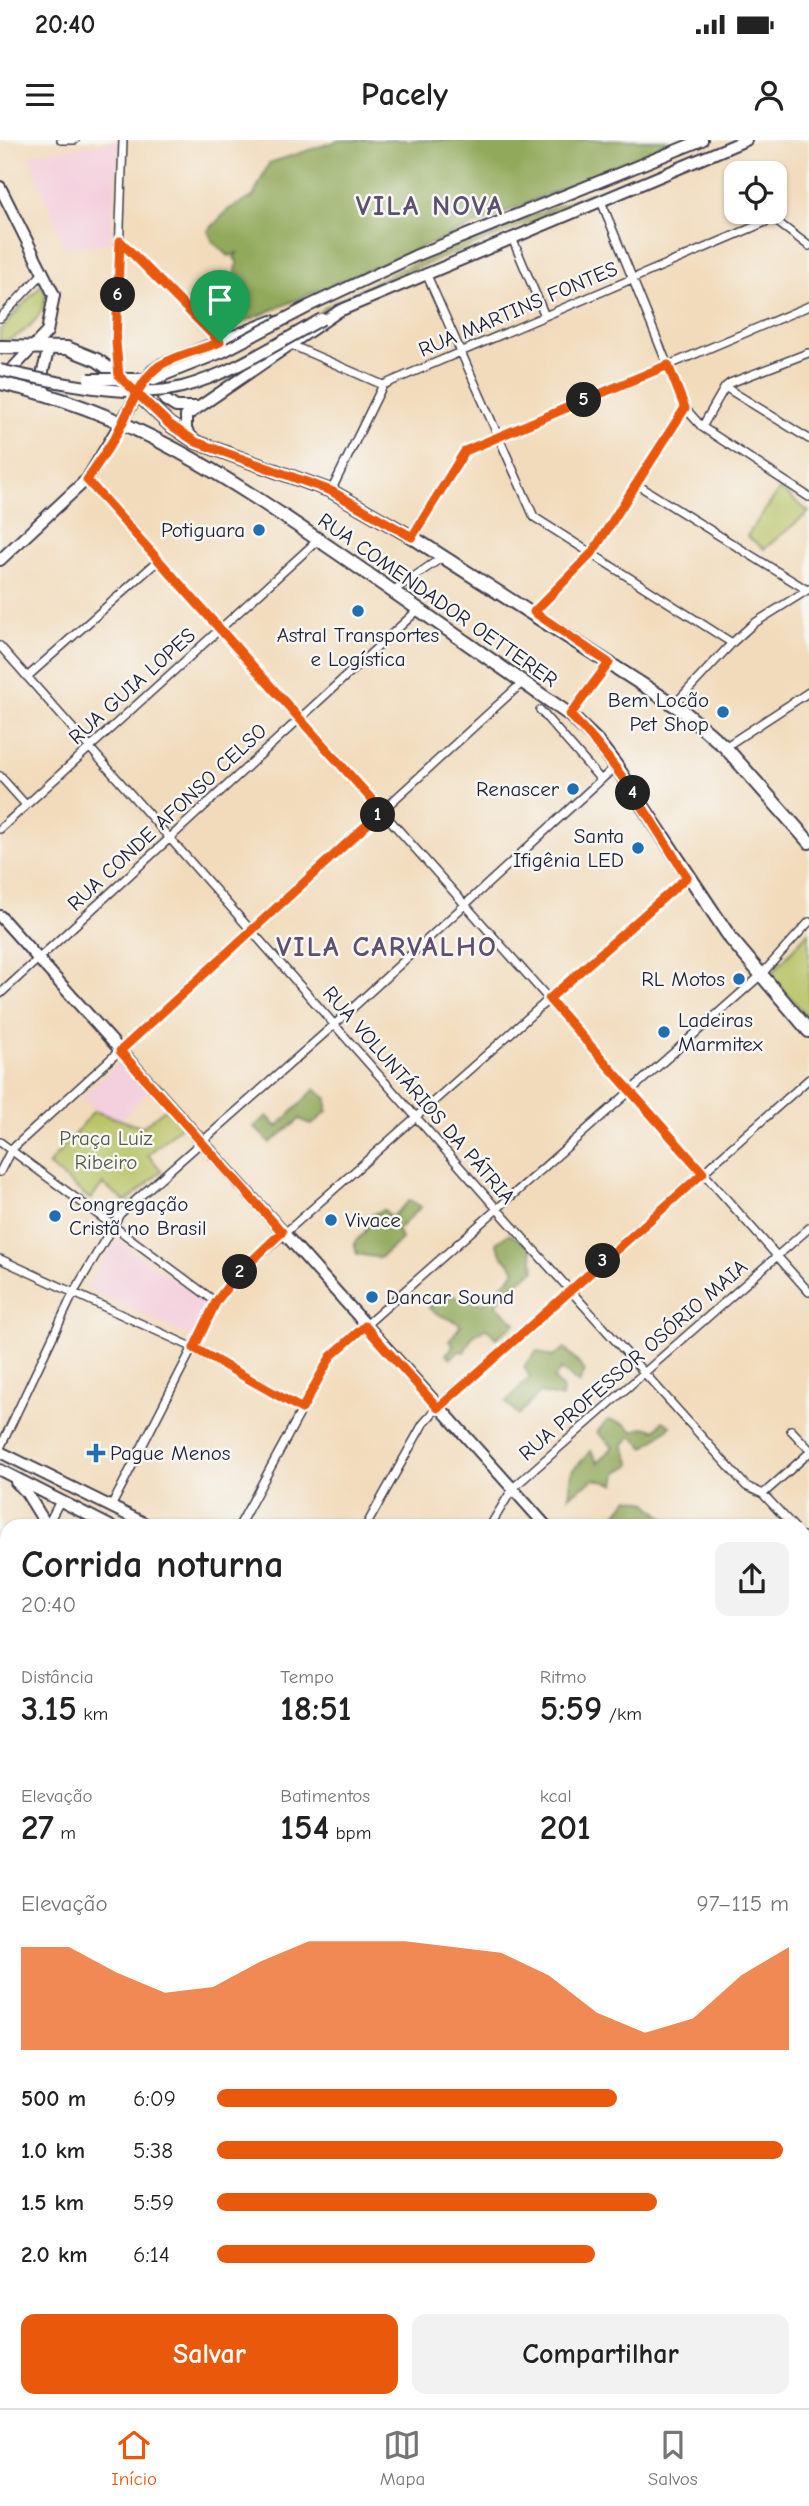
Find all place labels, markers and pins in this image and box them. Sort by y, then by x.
pin [190,270,250,342]
pin: 6 [100,278,136,312]
pin: 5 [566,383,602,418]
place label: Potiguara [161,518,245,542]
marker: Potiguara [251,522,267,538]
marker: Astral Transportes e Logística [350,603,366,619]
place label: Astral Transportes e Logística [277,623,439,671]
place label: Bem Locão Pet Shop [608,688,709,736]
marker: Bem Locão Pet Shop [715,704,731,720]
pin: 4 [616,776,650,810]
place label: Renascer [476,777,560,801]
marker: Renascer [565,781,581,797]
pin: 1 [360,798,396,832]
place label: Santa Ifigênia LED [513,824,624,872]
marker: Santa Ifigênia LED [630,840,646,856]
place label: RL Motos [641,967,725,991]
marker: RL Motos [731,971,747,987]
place label: Ladeiras Marmitex [678,1008,763,1056]
marker: Ladeiras Marmitex [656,1024,672,1040]
place label: Congregação Cristã no Brasil [69,1192,207,1240]
marker: Congregação Cristã no Brasil [47,1208,63,1224]
place label: Vivace [345,1208,401,1232]
marker: Vivace [323,1212,339,1228]
pin: 3 [586,1244,620,1278]
pin: 2 [222,1254,258,1290]
place label: Dancar Sound [386,1285,514,1309]
marker: Dancar Sound [364,1289,380,1305]
place label: Pague Menos [110,1441,231,1465]
marker: Pague Menos [88,1445,104,1461]

